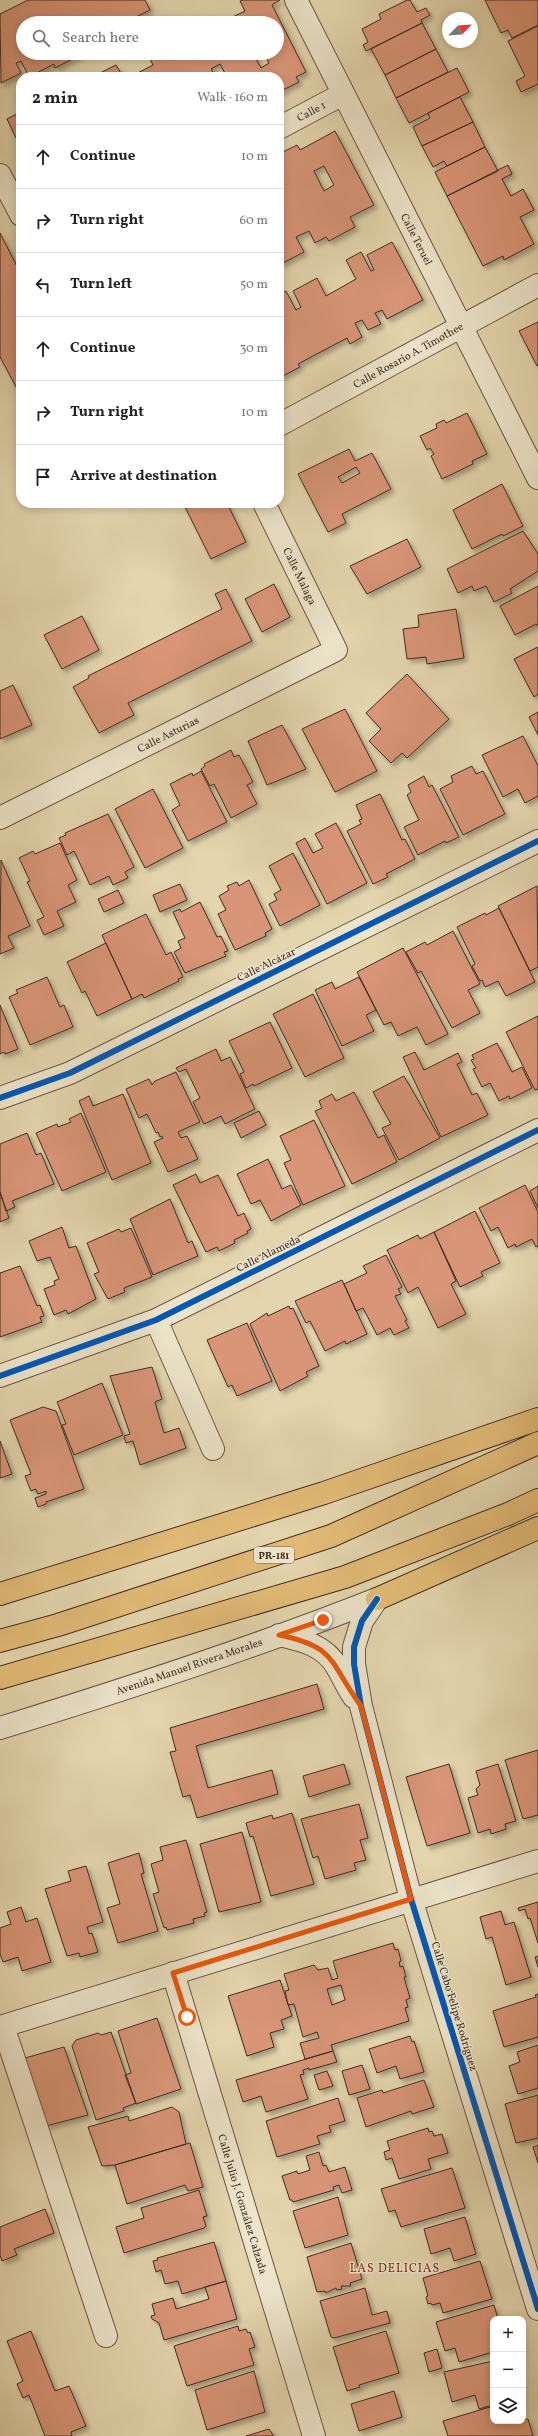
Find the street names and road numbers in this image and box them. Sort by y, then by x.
street label: Calle 1 [295,98,329,126]
street label: Calle Teruel [396,211,435,268]
street label: Calle Rosario A. Timothee [351,320,467,393]
street label: Calle Malaga [278,545,319,608]
street label: Calle Asturias [135,713,202,757]
street label: Calle Alcázar [235,944,299,986]
street label: Calle Alameda [234,1232,304,1276]
road number: PR-181 [254,1547,294,1563]
street label: Avenida Manuel Rivera Morales [114,1635,265,1700]
street label: Calle Cabo Felipe Rodríguez [427,1940,481,2073]
street label: Calle Julio J. González Calzada [213,2133,270,2277]

